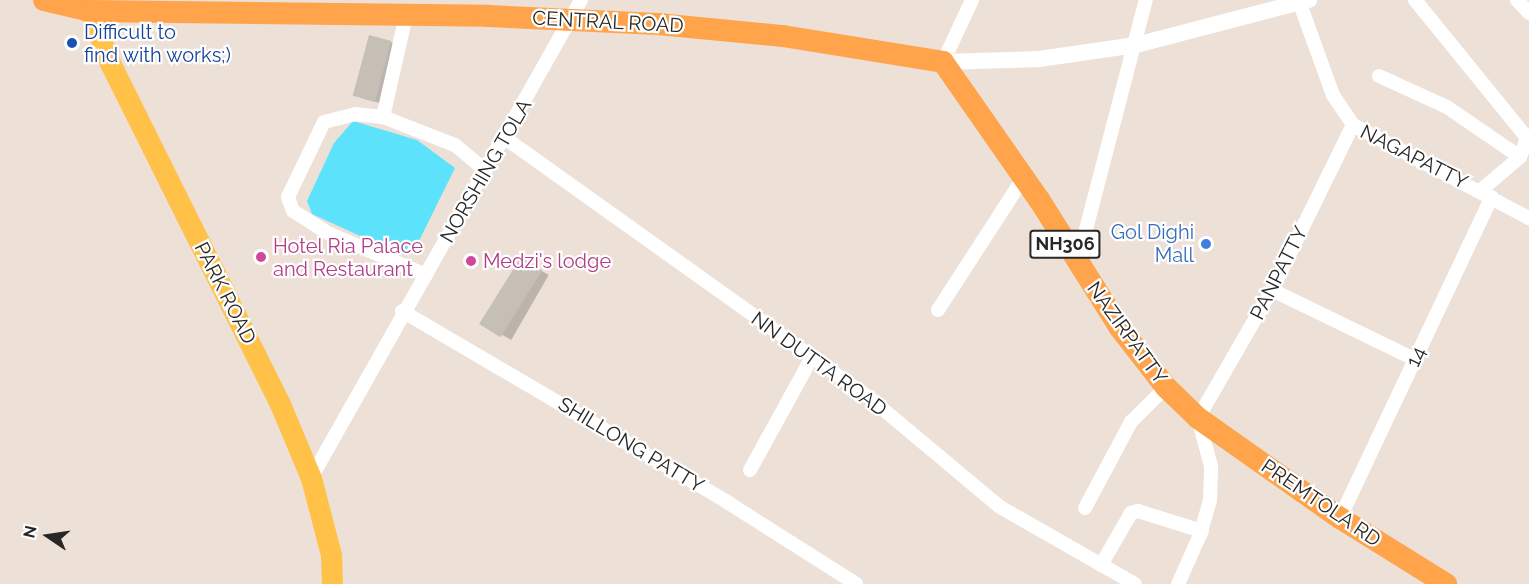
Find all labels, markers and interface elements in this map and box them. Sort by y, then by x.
street label: CENTRAL ROAD [531,6,685,38]
place label: Difficult to find with works;) [84,20,232,67]
marker: Difficult to find with works;) [65,36,79,50]
street label: NORSHING TOLA [435,95,537,247]
street label: NAGAPATTY [1356,120,1472,194]
place label: Gol Dighi Mall [1110,220,1194,267]
street label: PANPATTY [1245,222,1313,324]
road number: NH306 [1029,229,1101,259]
place label: Hotel Ria Palace and Restaurant [273,234,424,281]
marker: Gol Dighi Mall [1199,237,1213,251]
street label: PARK ROAD [189,238,261,348]
place label: Medzi's lodge [483,249,611,273]
marker: Hotel Ria Palace and Restaurant [254,250,268,264]
marker: Medzi's lodge [464,254,478,268]
street label: NAZIRPATTY [1082,277,1172,389]
street label: NN DUTTA ROAD [746,307,892,421]
street label: 14 [1401,343,1431,371]
street label: SHILLONG PATTY [554,392,708,498]
street label: PREMTOLA RD [1256,454,1386,552]
north arrow [18,506,78,566]
text: N [19,524,41,540]

